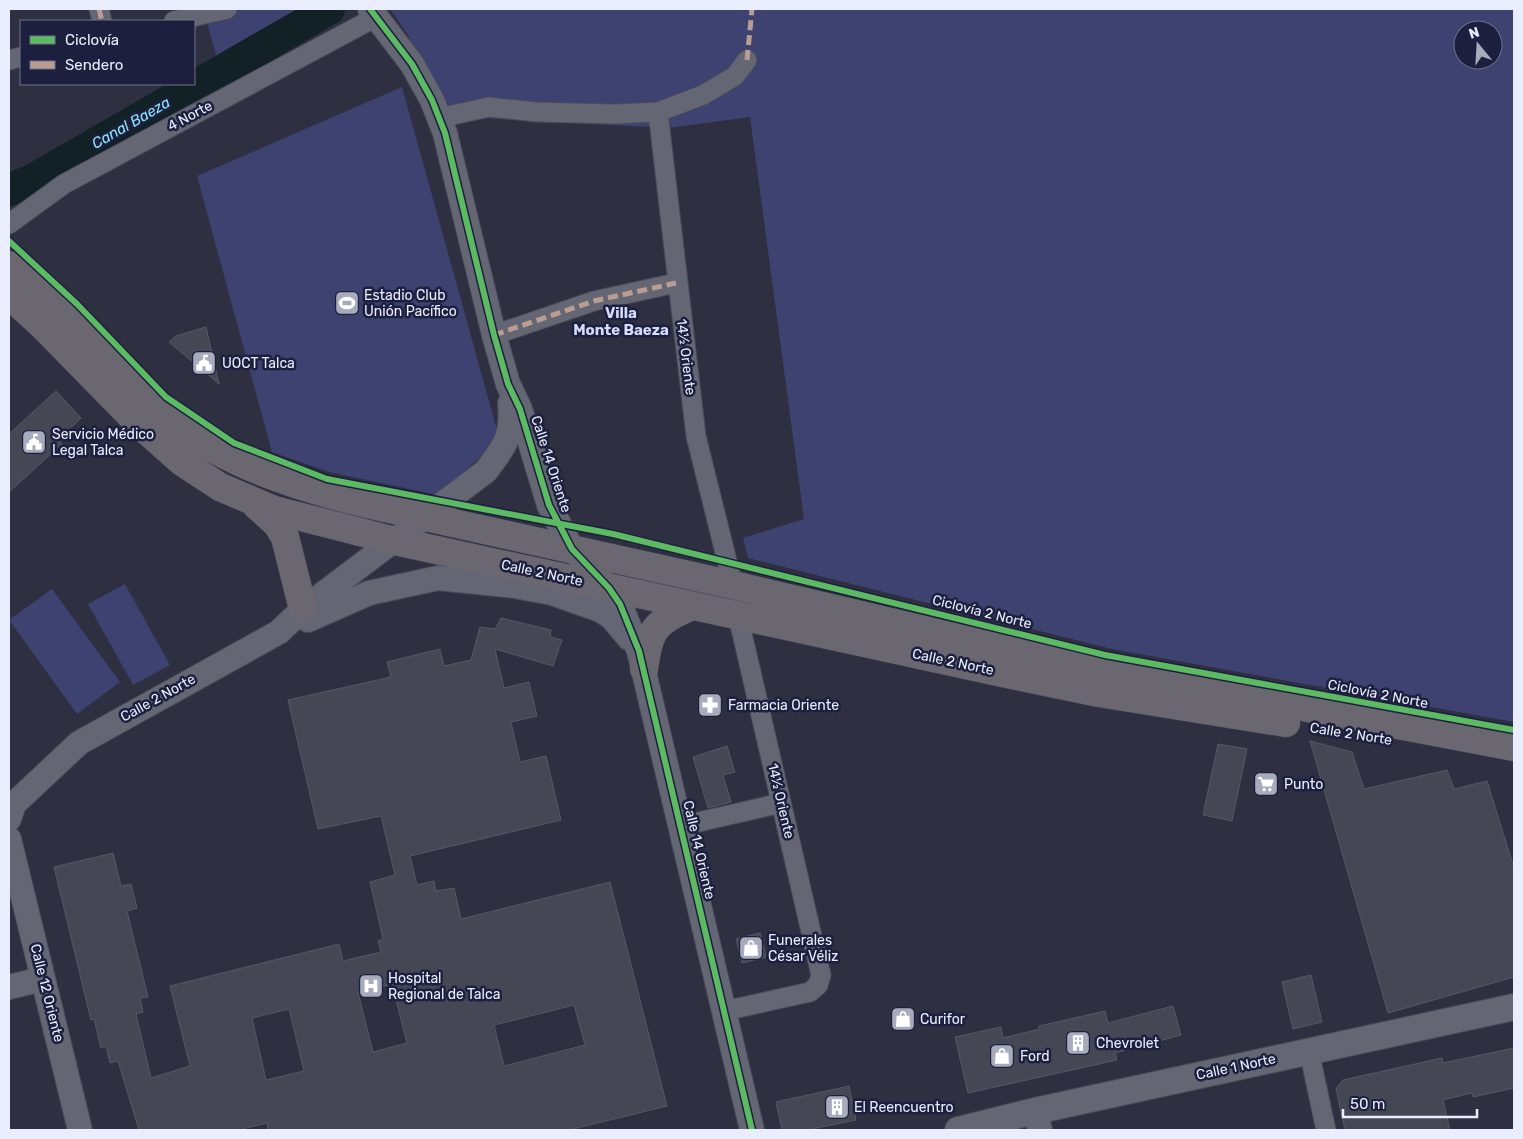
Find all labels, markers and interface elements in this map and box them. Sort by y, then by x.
legend [20,20,195,85]
north arrow [1453,20,1503,70]
text: N [1467,23,1482,43]
text: Ciclovía [65,31,119,49]
text: Sendero [65,56,123,74]
water label: Canal Baeza [89,93,174,153]
street label: 4 Norte [165,97,216,135]
place label: Estadio Club Unión Pacífico [364,287,457,320]
sports icon: Estadio Club Unión Pacífico [334,290,360,316]
district label: Villa Monte Baeza [573,304,669,339]
street label: 14½ Oriente [673,318,699,396]
public building icon: UOCT Talca [191,350,217,376]
place label: UOCT Talca [222,355,295,372]
street label: Calle 14 Oriente [527,413,575,515]
place label: Servicio Médico Legal Talca [52,426,154,459]
public building icon: Servicio Médico Legal Talca [21,429,47,455]
street label: Calle 2 Norte [500,556,585,590]
street label: Ciclovía 2 Norte [930,591,1034,633]
street label: Calle 2 Norte [911,645,996,679]
street label: Calle 2 Norte [118,670,199,726]
street label: Ciclovía 2 Norte [1326,676,1430,712]
pharmacy icon: Farmacia Oriente [697,692,723,718]
place label: Farmacia Oriente [728,697,839,714]
street label: Calle 2 Norte [1309,719,1394,749]
street label: 14½ Oriente [764,762,798,840]
supermarket icon: Punto [1253,771,1279,797]
place label: Punto [1284,776,1323,793]
street label: Calle 14 Oriente [679,799,719,901]
place label: Funerales César Véliz [768,932,838,965]
shop icon: Funerales César Véliz [738,935,764,961]
street label: Calle 12 Oriente [27,942,67,1044]
place label: Hospital Regional de Talca [388,970,500,1003]
hospital icon: Hospital Regional de Talca [358,973,384,999]
shop icon: Curifor [890,1006,916,1032]
place label: Curifor [920,1011,966,1028]
building icon: Chevrolet [1065,1030,1091,1056]
place label: Chevrolet [1096,1035,1160,1052]
shop icon: Ford [989,1043,1015,1069]
place label: Ford [1020,1048,1050,1065]
street label: Calle 1 Norte [1195,1050,1278,1084]
scale bar [1343,1086,1477,1118]
building icon: El Reencuentro [824,1094,850,1120]
text: 50 m [1350,1095,1385,1113]
place label: El Reencuentro [854,1099,954,1116]

